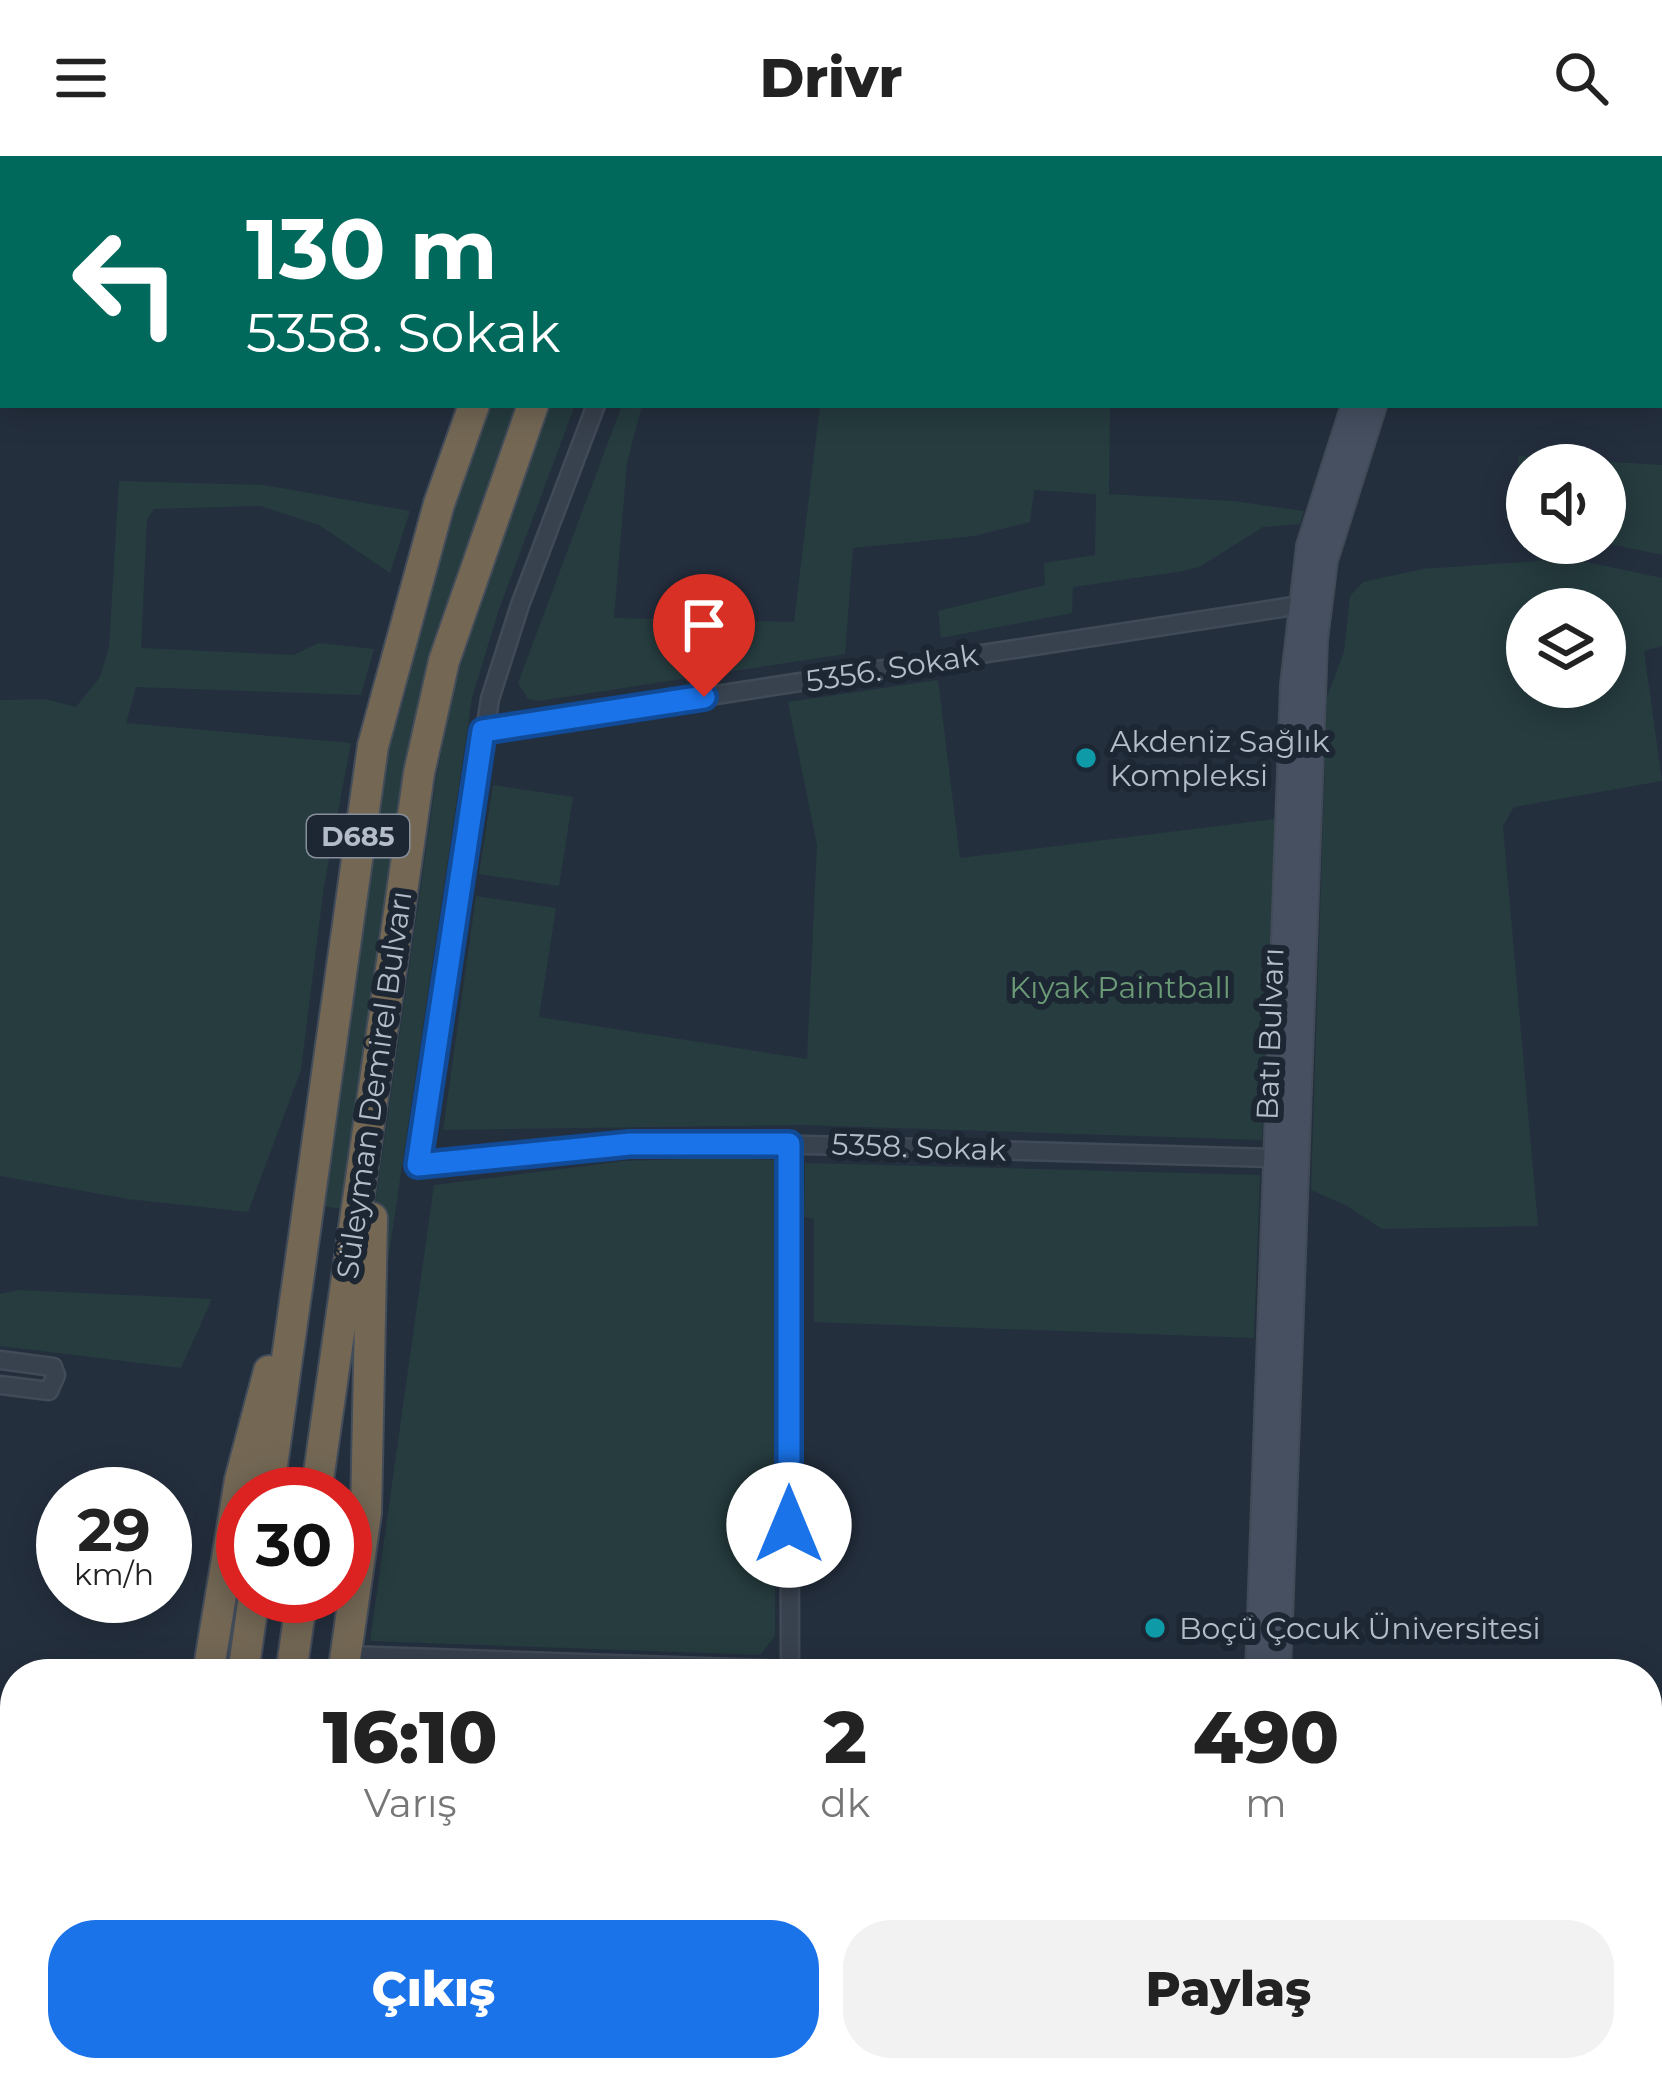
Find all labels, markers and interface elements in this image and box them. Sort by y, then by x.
icon: menu [48,45,114,111]
text: Drivr [760,45,902,111]
icon: search [1548,45,1614,111]
text: 130 m [246,198,498,300]
icon: left [48,204,204,360]
text: 5358. Sokak [246,300,560,366]
map controls [1506,444,1626,708]
button: sound [1506,444,1626,564]
pin [653,574,755,697]
button: layers [1506,588,1626,708]
icon: arrive [671,592,737,658]
street label: 5356. Sokak [803,636,981,700]
place label: Akdeniz Sağlık Kompleksi [1110,723,1330,794]
marker: Akdeniz Sağlık Kompleksi [1073,745,1099,771]
road number: D685 [307,815,409,857]
street label: Süleyman Demirel Bulvarı [328,889,420,1281]
street label: Batı Bulvarı [1249,947,1291,1121]
park label: Kıyak Paintball [1009,969,1231,1006]
street label: 5358. Sokak [831,1125,1007,1169]
position arrow [726,1462,852,1588]
speed limit sign: 30 [216,1467,372,1623]
text: 29 [77,1493,151,1566]
text: km/h [74,1556,154,1593]
place label: Boçü Çocuk Üniversitesi [1179,1610,1541,1647]
marker: Boçü Çocuk Üniversitesi [1142,1615,1168,1641]
text: 16:10 [323,1693,498,1781]
text: 2 [824,1693,867,1781]
text: 490 [1193,1693,1339,1781]
text: Varış [364,1779,457,1827]
text: dk [820,1779,870,1827]
text: m [1245,1779,1287,1827]
button: Çıkış [48,1920,819,2058]
button: Paylaş [843,1920,1614,2058]

